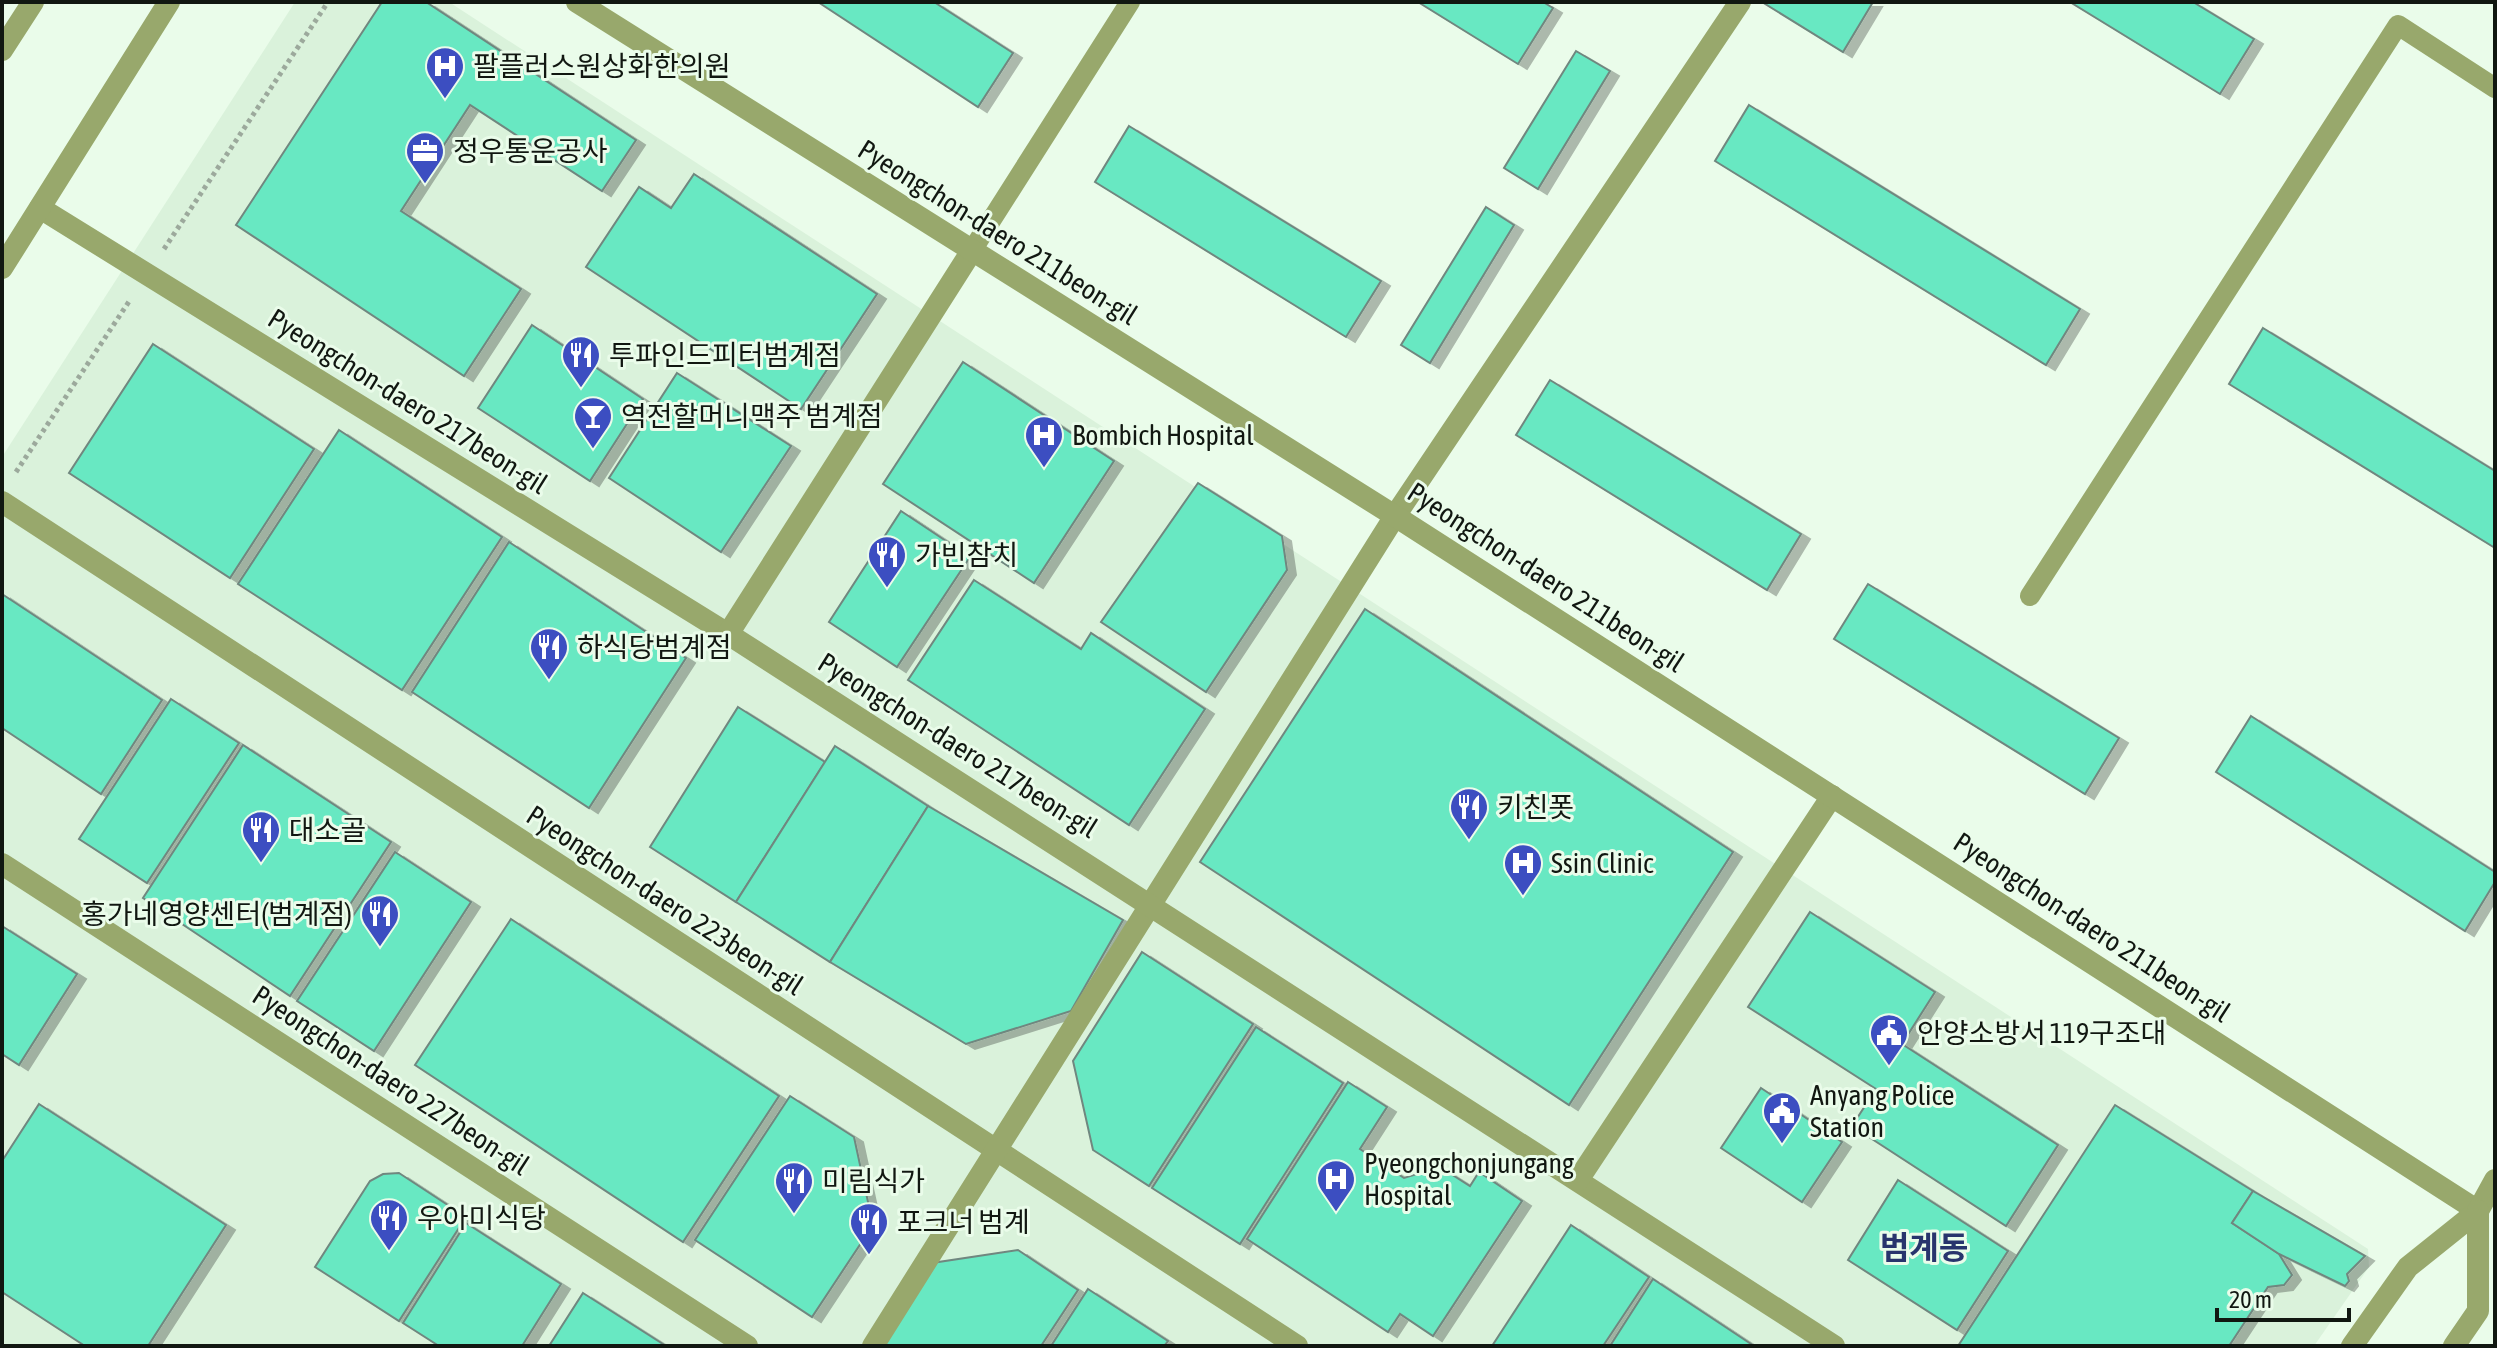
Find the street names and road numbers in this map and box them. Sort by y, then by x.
street label: Pyeongchon-daero 211beon-gil [853,133,1144,331]
street label: Pyeongchon-daero 217beon-gil [263,302,554,500]
street label: Pyeongchon-daero 211beon-gil [1402,476,1691,679]
street label: Pyeongchon-daero 217beon-gil [813,646,1104,844]
street label: Pyeongchon-daero 223beon-gil [521,799,810,1002]
street label: Pyeongchon-daero 211beon-gil [1948,826,2237,1029]
street label: Pyeongchon-daero 227beon-gil [247,979,536,1182]

